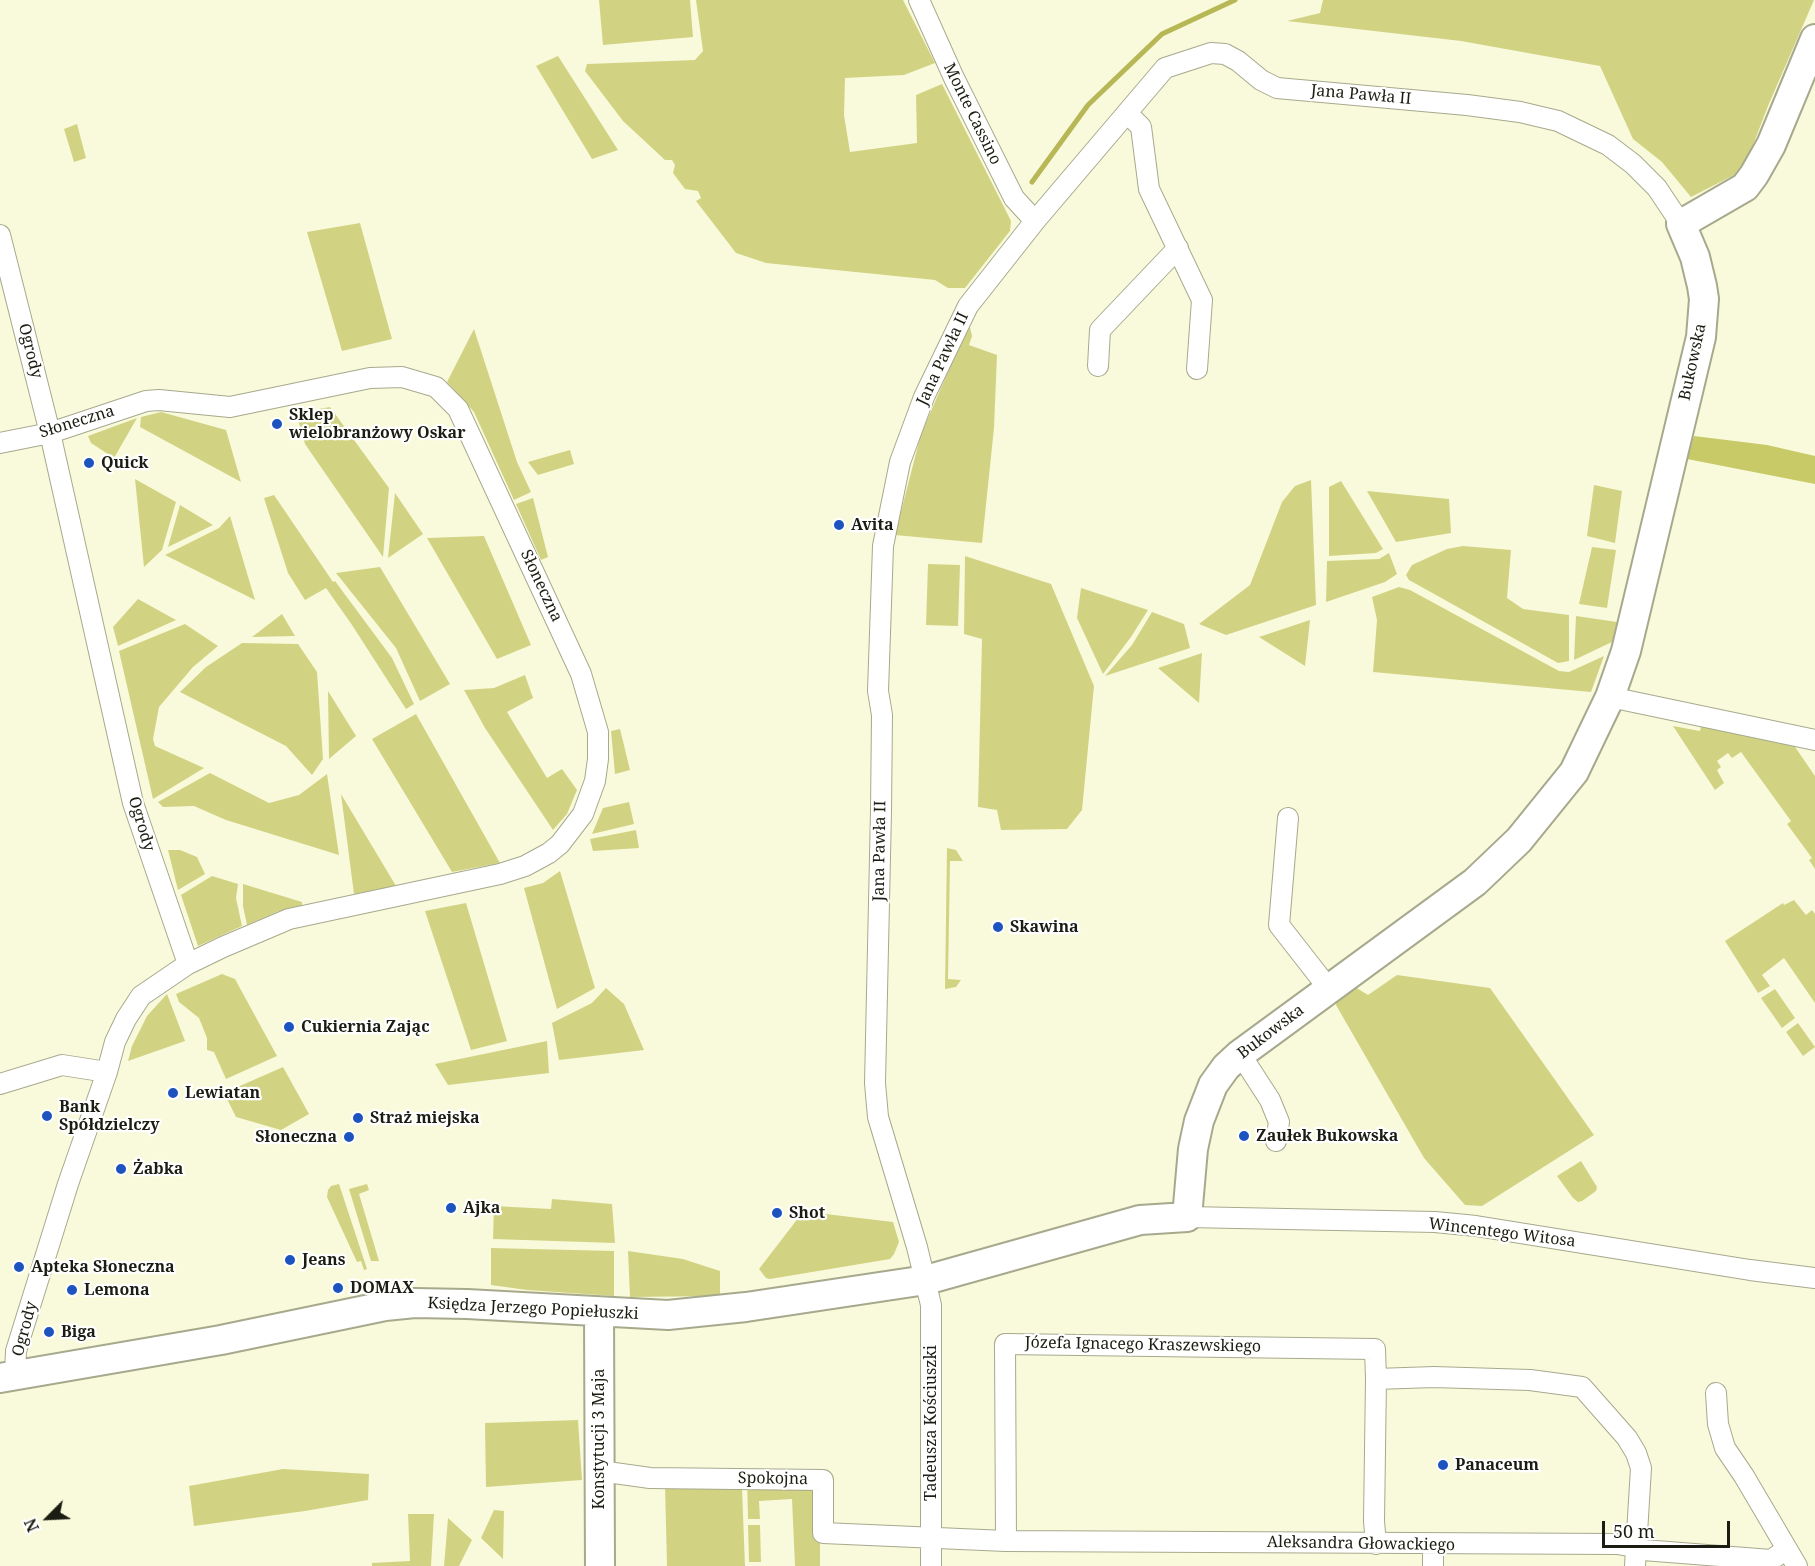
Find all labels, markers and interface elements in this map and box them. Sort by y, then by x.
street label: Monte Cassino [939,60,1005,168]
street label: Jana Pawła II [1310,81,1412,109]
street label: Jana Pawła II [913,309,973,409]
street label: Ogrody [14,321,46,381]
street label: Bukowska [1675,322,1711,402]
street label: Słoneczna [37,402,117,442]
place label: Sklep wielobranżowy Oskar [289,405,465,443]
marker: Sklep wielobranżowy Oskar [270,417,284,431]
place label: Quick [101,453,149,473]
marker: Quick [82,456,96,470]
place label: Avita [851,515,893,535]
marker: Avita [832,518,846,532]
street label: Słoneczna [516,547,566,625]
street label: Ogrody [124,794,158,854]
street label: Jana Pawła II [870,800,890,902]
place label: Skawina [1010,917,1079,937]
marker: Skawina [991,920,1005,934]
street label: Bukowska [1234,1001,1308,1063]
place label: Cukiernia Zając [301,1017,430,1037]
marker: Cukiernia Zając [282,1020,296,1034]
place label: Lewiatan [185,1083,260,1103]
marker: Lewiatan [166,1086,180,1100]
place label: Bank Spółdzielczy [59,1097,159,1135]
place label: Straż miejska [370,1108,480,1128]
marker: Bank Spółdzielczy [40,1109,54,1123]
marker: Straż miejska [351,1111,365,1125]
place label: Zaułek Bukowska [1256,1126,1398,1146]
place label: Słoneczna [255,1127,337,1147]
marker: Zaułek Bukowska [1237,1129,1251,1143]
marker: Słoneczna [342,1130,356,1144]
place label: Żabka [133,1159,183,1179]
marker: Żabka [114,1162,128,1176]
place label: Ajka [463,1198,500,1218]
marker: Ajka [444,1201,458,1215]
place label: Shot [789,1203,825,1223]
marker: Shot [770,1206,784,1220]
street label: Wincentego Witosa [1427,1214,1577,1252]
place label: Jeans [302,1250,345,1270]
marker: Jeans [283,1253,297,1267]
place label: Apteka Słoneczna [31,1257,175,1277]
marker: Apteka Słoneczna [12,1260,26,1274]
place label: DOMAX [350,1278,414,1298]
place label: Lemona [84,1280,149,1300]
marker: DOMAX [331,1281,345,1295]
marker: Lemona [65,1283,79,1297]
street label: Księdza Jerzego Popiełuszki [427,1294,639,1324]
street label: Ogrody [8,1299,42,1359]
place label: Biga [61,1322,96,1342]
marker: Biga [42,1325,56,1339]
street label: Józefa Ignacego Kraszewskiego [1025,1333,1261,1357]
street label: Tadeusza Kościuszki [921,1345,941,1501]
street label: Konstytucji 3 Maja [589,1369,609,1509]
place label: Panaceum [1455,1455,1539,1475]
marker: Panaceum [1436,1458,1450,1472]
street label: Spokojna [738,1469,808,1489]
north arrow [18,1488,78,1548]
scale bar [1605,1509,1732,1547]
text: N [19,1515,44,1536]
text: 50 m [1613,1519,1655,1543]
street label: Aleksandra Głowackiego [1267,1533,1455,1555]

